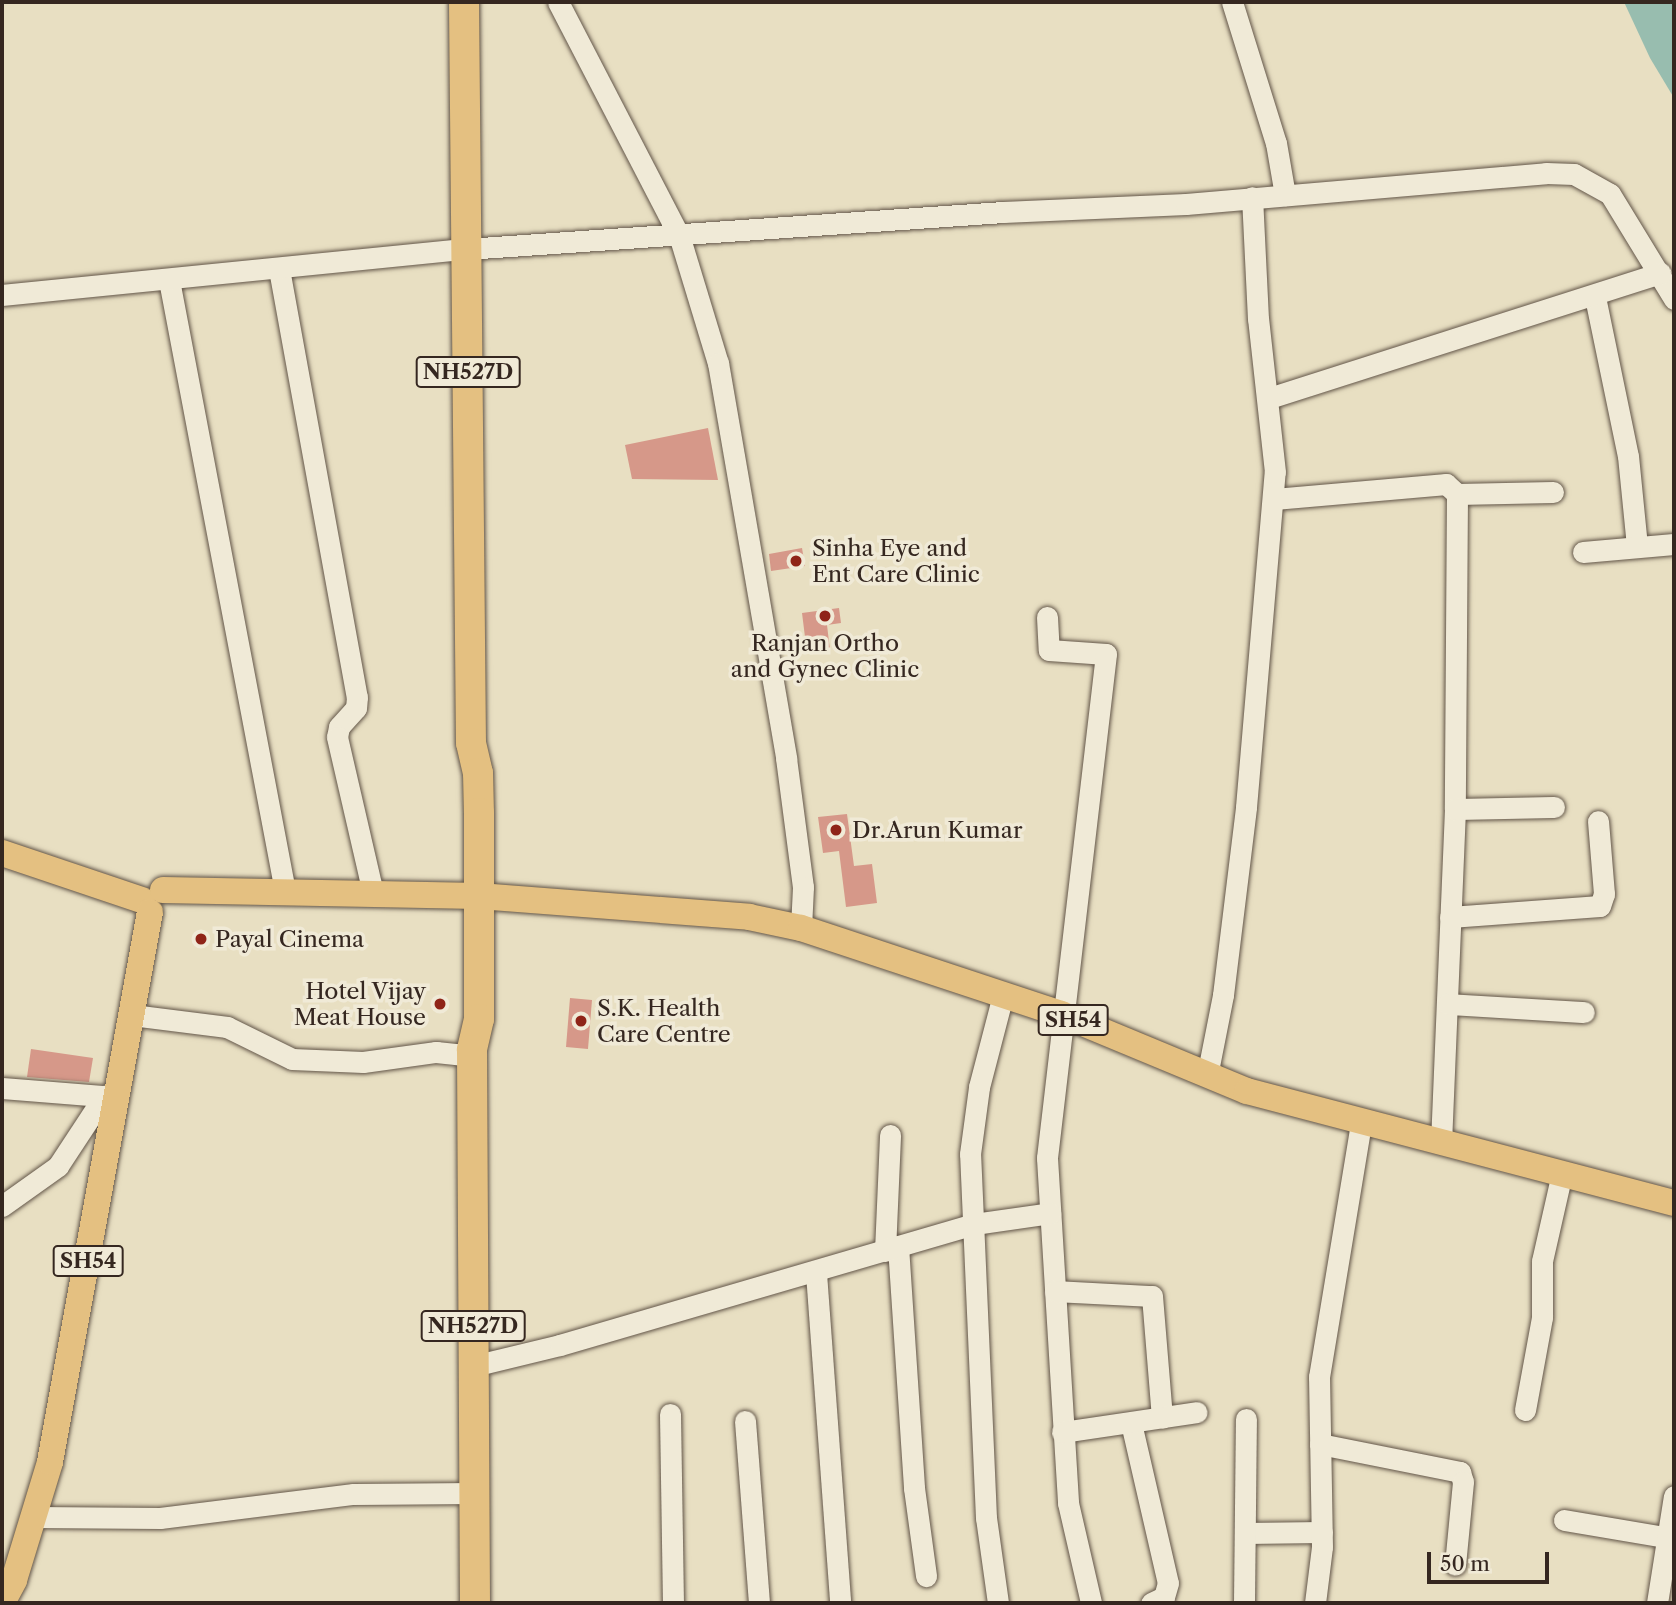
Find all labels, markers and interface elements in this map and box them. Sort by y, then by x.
road number: NH527D [416,354,520,390]
place label: Sinha Eye and Ent Care Clinic [812,534,980,588]
marker: Sinha Eye and Ent Care Clinic [786,551,806,571]
marker: Ranjan Ortho and Gynec Clinic [815,606,835,626]
place label: Ranjan Ortho and Gynec Clinic [731,629,919,683]
place label: Dr.Arun Kumar [852,816,1023,844]
marker: Dr.Arun Kumar [826,820,846,840]
place label: Payal Cinema [215,925,364,953]
marker: Payal Cinema [193,931,209,947]
place label: Hotel Vijay Meat House [294,977,426,1031]
place label: S.K. Health Care Centre [597,994,731,1048]
marker: Hotel Vijay Meat House [432,996,448,1012]
road number: SH54 [1036,1002,1110,1038]
marker: S.K. Health Care Centre [571,1011,591,1031]
road number: SH54 [51,1244,125,1278]
road number: NH527D [420,1308,526,1344]
scale bar [1431,1538,1554,1582]
text: 50 m [1440,1551,1490,1576]

